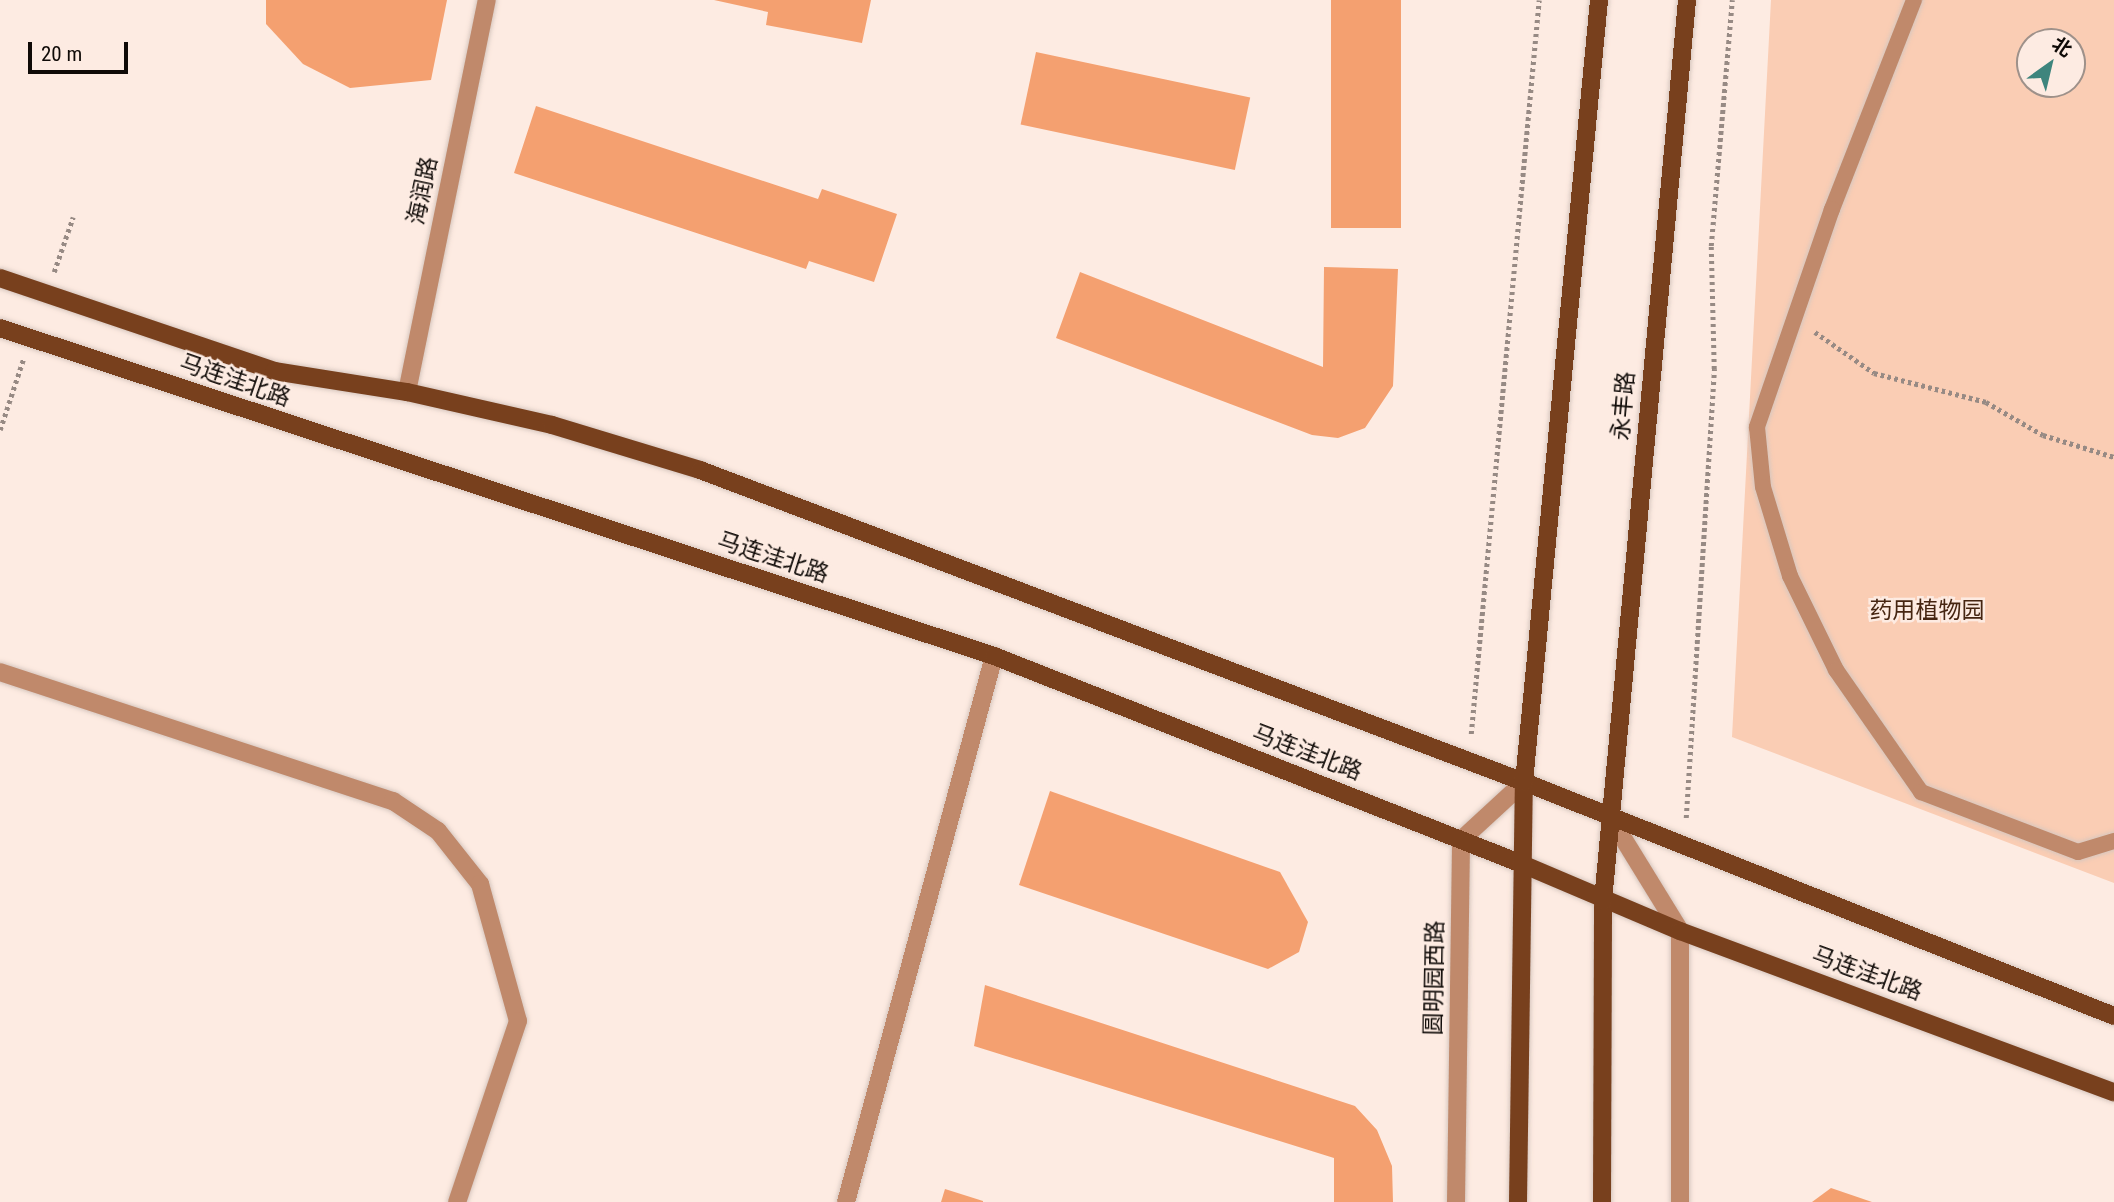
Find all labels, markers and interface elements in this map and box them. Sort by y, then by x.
scale bar [32,28,131,72]
north arrow [2016,28,2086,98]
text: 北 [2048,32,2076,62]
text: 20 m [41,42,82,66]
street label: 海润路 [402,154,444,228]
street label: 马连洼北路 [176,349,294,413]
street label: 永丰路 [1607,370,1641,442]
street label: 马连洼北路 [714,527,832,589]
park label: 药用植物园 [1870,597,1984,625]
street label: 马连洼北路 [1248,720,1366,786]
street label: 圆明园西路 [1420,920,1450,1036]
street label: 马连洼北路 [1808,941,1926,1007]

